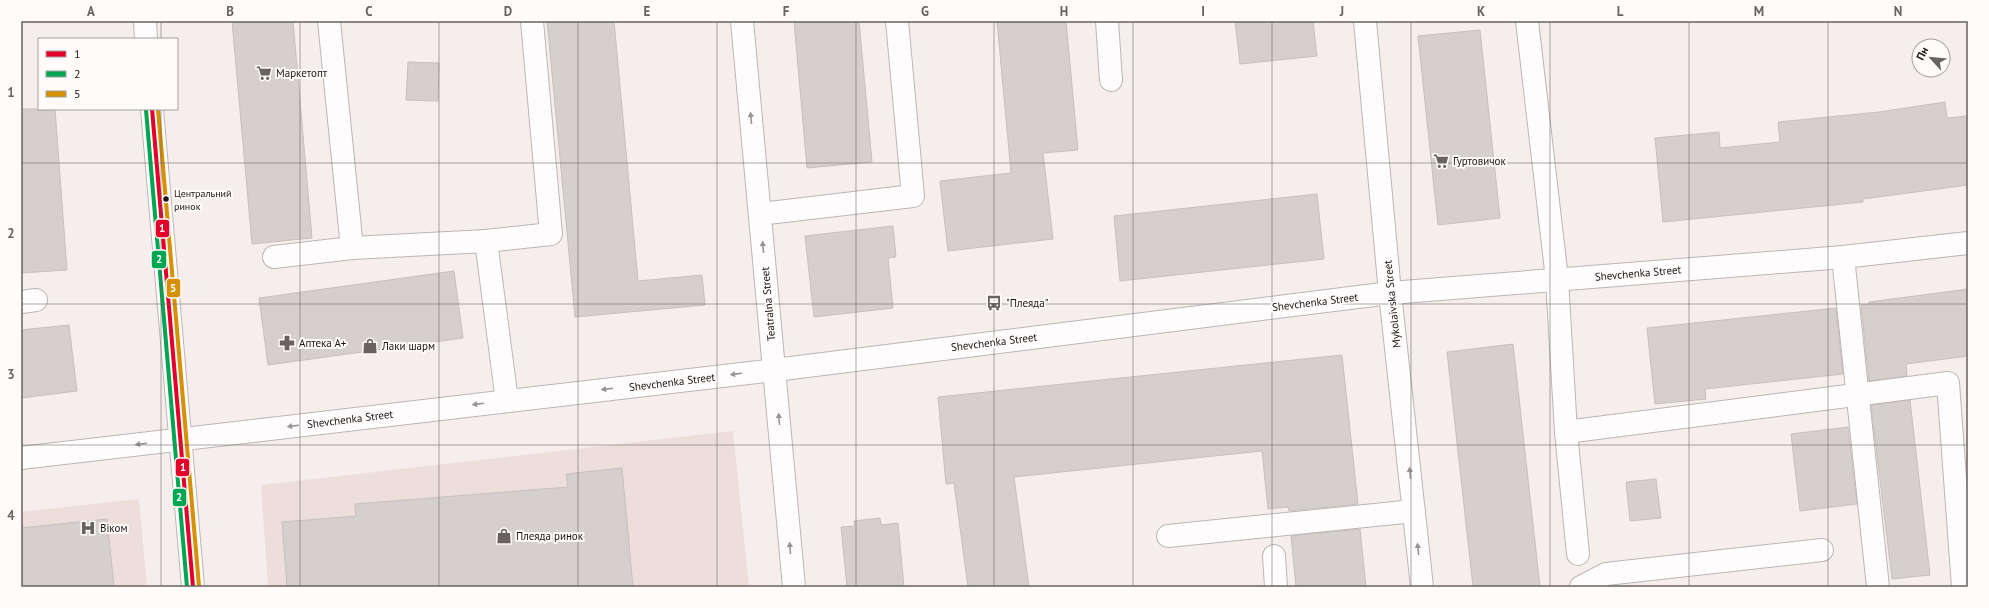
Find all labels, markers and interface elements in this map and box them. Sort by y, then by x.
text: A [87,3,95,20]
text: B [226,3,234,20]
text: C [365,3,373,20]
text: D [504,3,512,20]
text: E [644,3,651,20]
text: F [783,3,790,20]
text: G [921,3,929,20]
text: H [1060,3,1068,20]
text: I [1201,3,1205,20]
text: J [1339,3,1344,20]
text: K [1477,3,1485,20]
text: L [1617,3,1624,20]
text: M [1754,3,1764,20]
text: N [1894,3,1902,20]
legend [38,38,178,110]
north arrow [1911,38,1951,78]
text: Пн [1913,44,1931,62]
text: 1 [74,46,81,61]
supermarket icon: Маркетопт [255,64,273,82]
text: 2 [74,66,81,81]
place label: Маркетопт [276,66,328,80]
text: 1 [7,84,15,101]
text: 5 [74,86,81,101]
one-way arrow [748,112,754,124]
supermarket icon: Гуртовичок [1432,152,1450,170]
place label: Гуртовичок [1453,154,1506,168]
place label: Центральний ринок [174,187,231,213]
marker: Центральний ринок [161,194,171,204]
line badge: 1 [155,219,170,238]
text: 1 [159,221,165,235]
text: 2 [7,225,15,242]
one-way arrow [760,241,767,253]
line badge: 2 [151,250,167,269]
text: 2 [156,252,162,266]
street label: Mykolaivska Street [1380,259,1404,349]
street label: Shevchenka Street [1594,262,1682,284]
street label: Teatralna Street [758,266,778,342]
line badge: 5 [166,278,181,298]
text: 5 [170,281,176,295]
street label: Shevchenka Street [1271,290,1359,314]
bus stop icon: "Плеяда" [985,294,1003,312]
place label: "Плеяда" [1006,296,1049,310]
street label: Shevchenka Street [950,330,1038,354]
pharmacy icon: Аптека А+ [278,334,296,352]
place label: Аптека А+ [299,336,347,350]
shop icon: Лаки шарм [361,337,379,355]
place label: Лаки шарм [381,339,435,353]
text: 3 [7,366,15,383]
street label: Shevchenka Street [628,370,716,394]
one-way arrow [730,371,742,377]
one-way arrow [601,386,613,392]
one-way arrow [472,401,484,407]
street label: Shevchenka Street [306,407,394,431]
one-way arrow [776,413,782,425]
one-way arrow [287,422,299,429]
one-way arrow [135,440,148,447]
line badge: 1 [175,458,190,477]
text: 1 [180,460,186,474]
one-way arrow [1406,467,1413,479]
line badge: 2 [172,488,187,507]
text: 2 [176,490,182,504]
text: 4 [7,507,15,524]
hospital icon: Віком [79,519,97,537]
place label: Віком [100,521,128,535]
shop icon: Плеяда ринок [495,527,513,545]
place label: Плеяда ринок [516,529,584,543]
one-way arrow [787,542,794,554]
one-way arrow [1414,543,1421,555]

